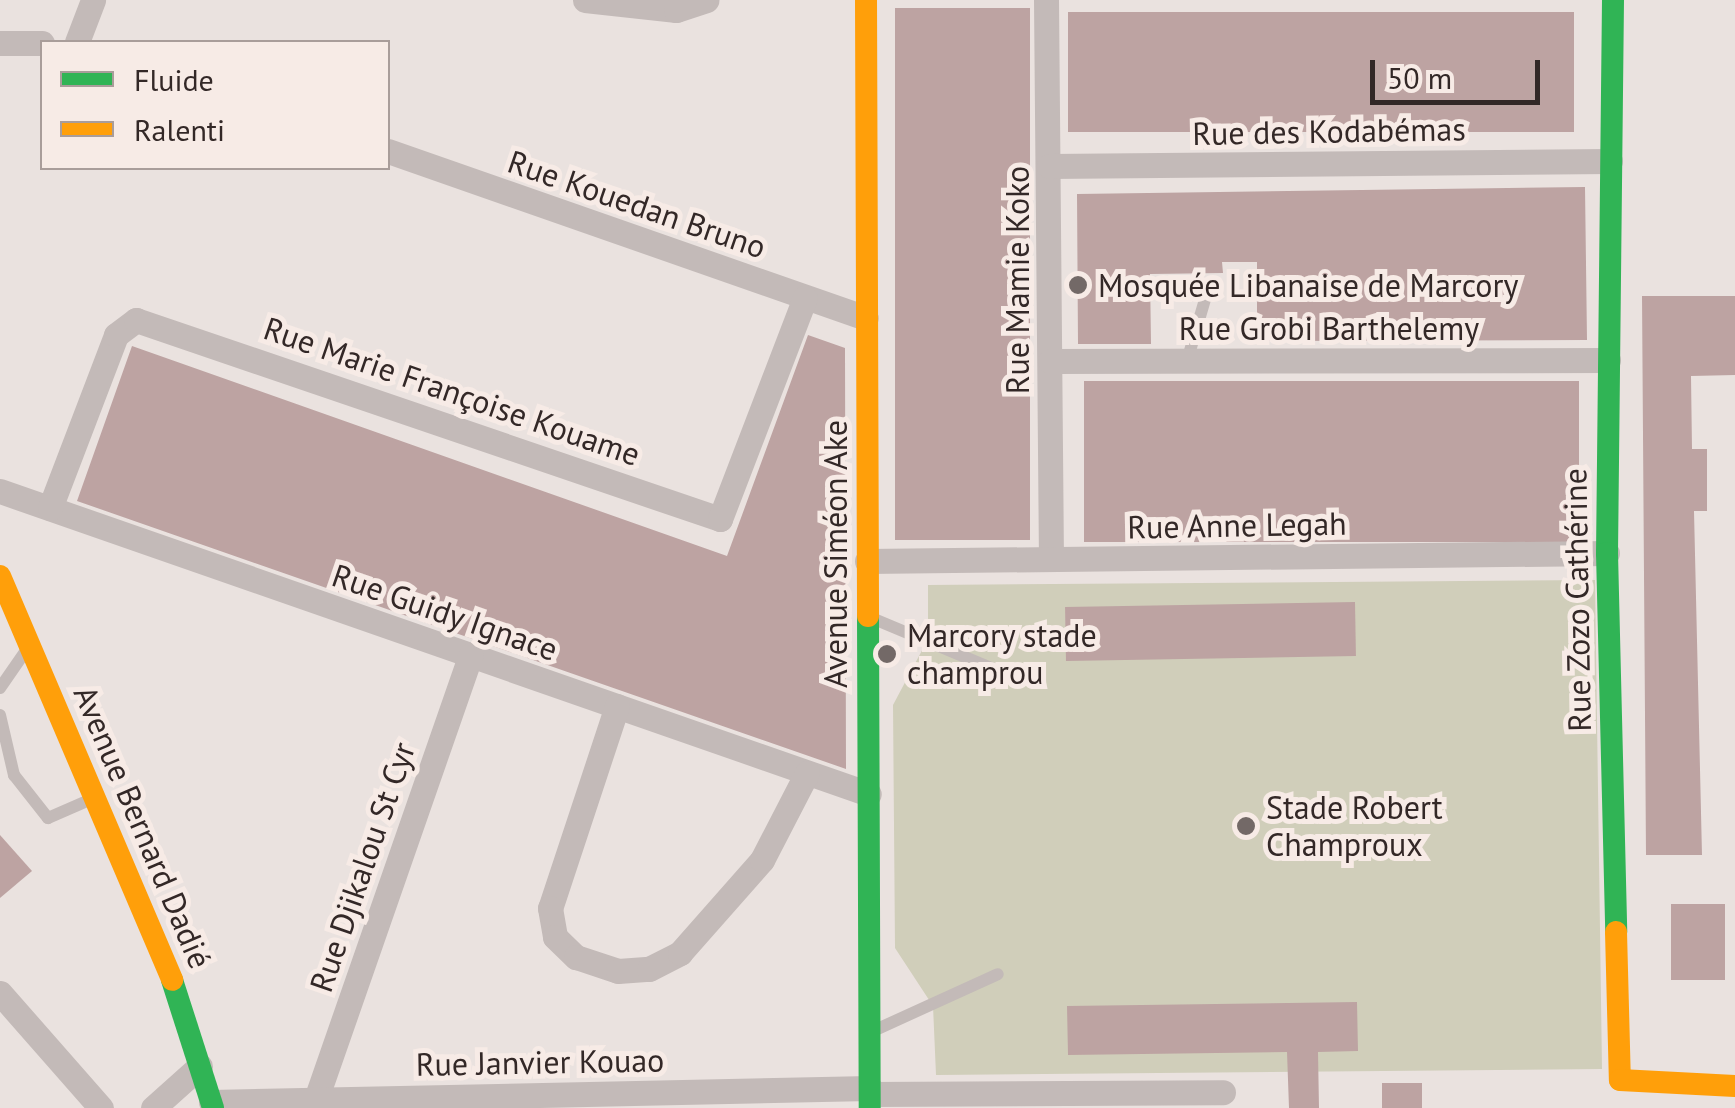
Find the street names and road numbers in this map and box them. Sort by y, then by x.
street label: Rue des Kodabémas [1192,109,1466,153]
street label: Rue Kouedan Bruno [503,142,771,266]
street label: Rue Mamie Koko [998,166,1036,394]
street label: Rue Marie Françoise Kouame [259,309,645,473]
street label: Rue Grobi Barthelemy [1179,309,1479,347]
street label: Avenue Siméon Ake [816,419,854,689]
street label: Rue Zozo Cathérine [1555,468,1599,732]
street label: Rue Anne Legah [1126,504,1348,546]
street label: Rue Guidy Ignace [327,555,563,669]
street label: Avenue Bernard Dadié [66,680,220,974]
street label: Rue Djikalou St Cyr [301,737,423,997]
street label: Rue Janvier Kouao [415,1041,665,1083]

